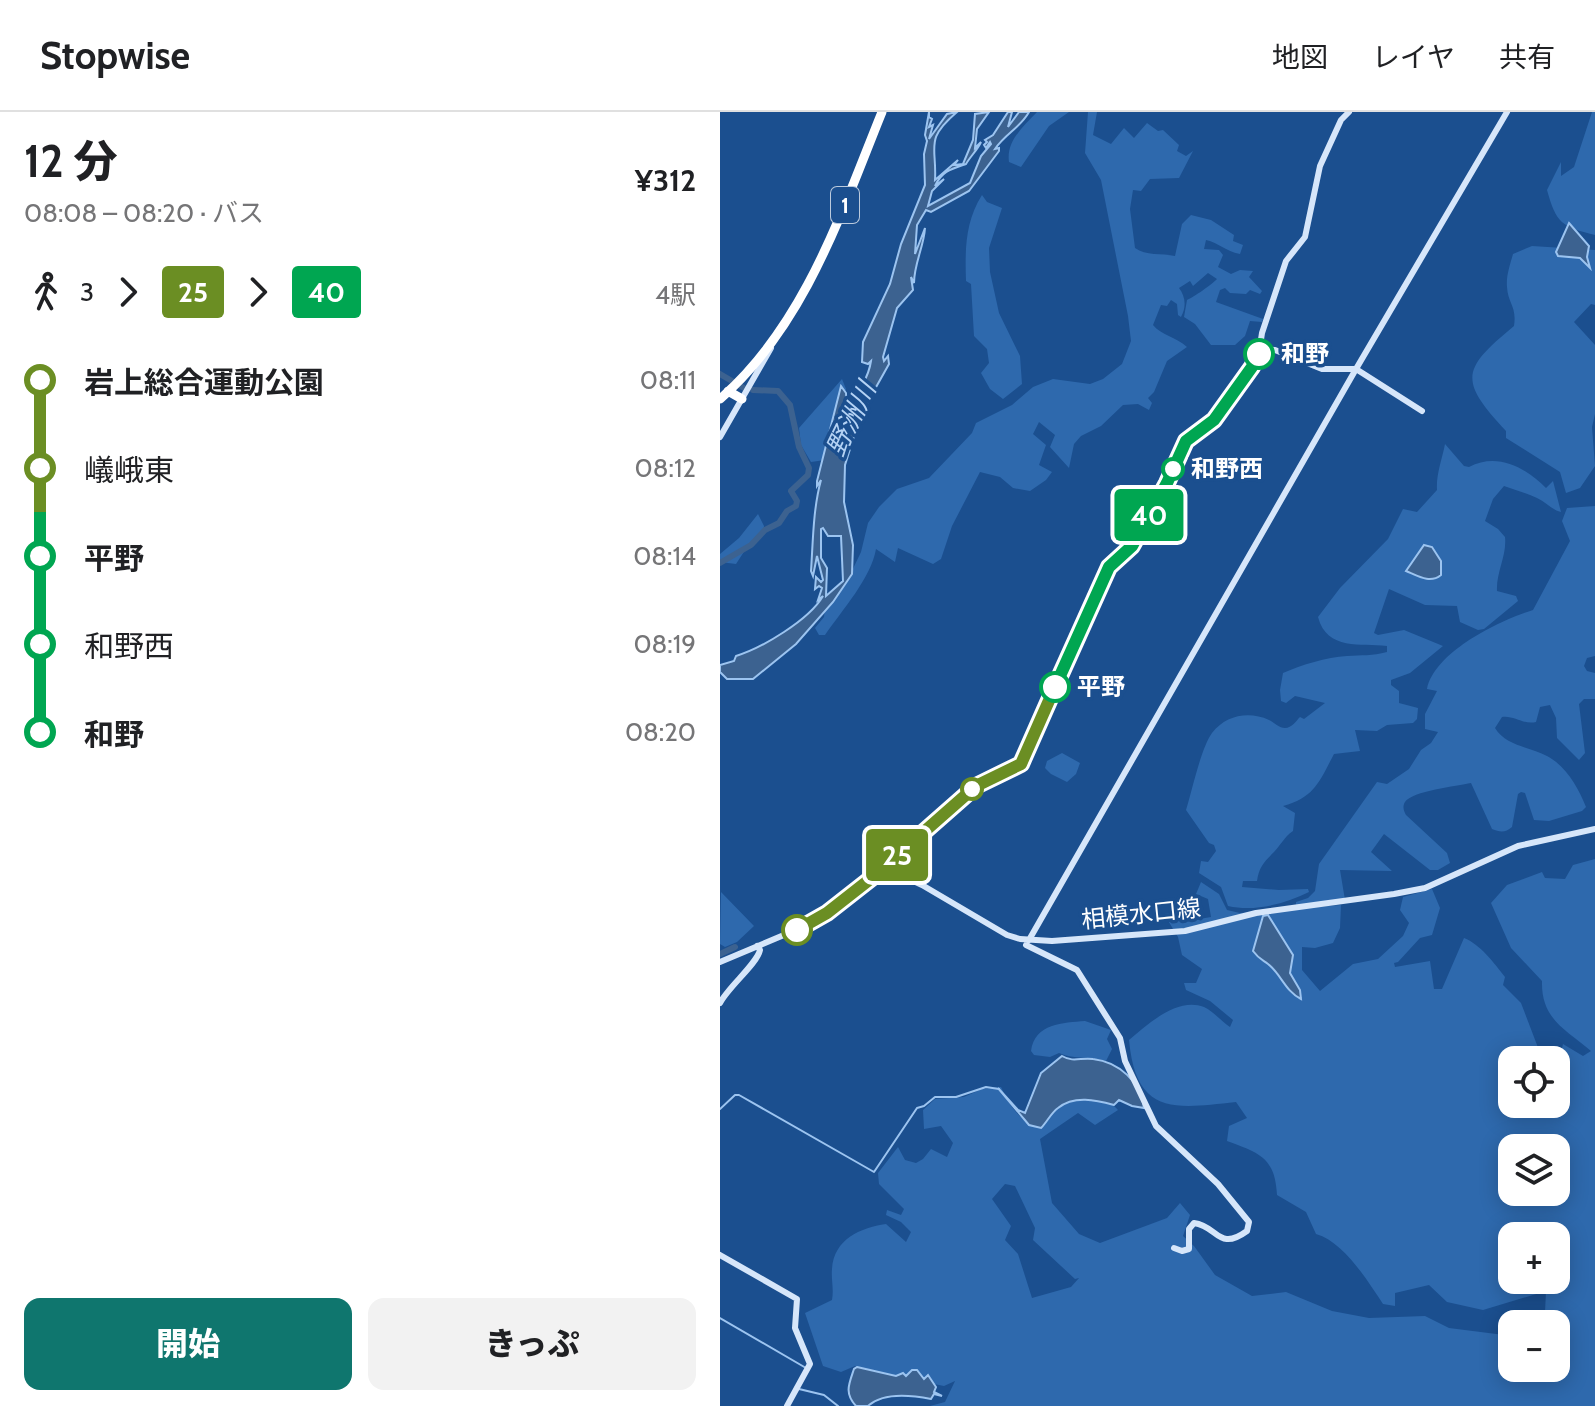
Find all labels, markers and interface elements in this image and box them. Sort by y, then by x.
text: Stopwise [40,32,190,79]
text: 地図 [1272,40,1328,74]
text: レイヤ [1372,40,1455,74]
text: 共有 [1499,40,1555,74]
text: 12 分 [24,135,117,188]
text: ¥312 [635,162,696,199]
road number: 1 [831,187,859,223]
text: 08:08 – 08:20 · バス [24,197,264,229]
icon: walk [24,270,68,314]
icon: forward [106,270,150,314]
icon: forward [236,270,280,314]
text: 25 [178,275,208,309]
text: 40 [308,275,345,309]
text: 3 [80,276,94,308]
text: 4駅 [655,279,696,311]
marker: 和野 [1244,339,1274,369]
place label: 和野 [1281,339,1329,368]
text: 岩上総合運動公園 [84,364,324,401]
text: 08:11 [640,364,696,396]
water label: 野洲川 [820,374,884,461]
text: 嶬峨東 [84,452,174,489]
text: 08:12 [635,452,696,484]
place label: 和野西 [1191,454,1263,483]
marker: 和野西 [1162,458,1184,480]
line badge: 40 [1113,489,1185,541]
text: 40 [1130,498,1168,532]
text: 平野 [84,540,144,577]
text: 08:14 [633,540,696,572]
text: 和野西 [84,628,174,665]
text: 08:19 [633,628,696,660]
marker: 平野 [1040,672,1070,702]
place label: 平野 [1077,672,1125,701]
text: 和野 [84,716,144,753]
text: 08:20 [625,716,696,748]
unlabelled marker [961,778,983,800]
line badge: 25 [861,829,933,881]
text: 25 [882,838,912,872]
street label: 相模水口線 [1080,893,1202,934]
unlabelled marker [782,915,812,945]
map controls [1498,1046,1570,1382]
button: locate [1498,1046,1570,1118]
button: layers [1498,1134,1570,1206]
button: + [1498,1222,1570,1294]
button: 開始 [24,1298,352,1390]
button: きっぷ [368,1298,696,1390]
button: − [1498,1310,1570,1382]

